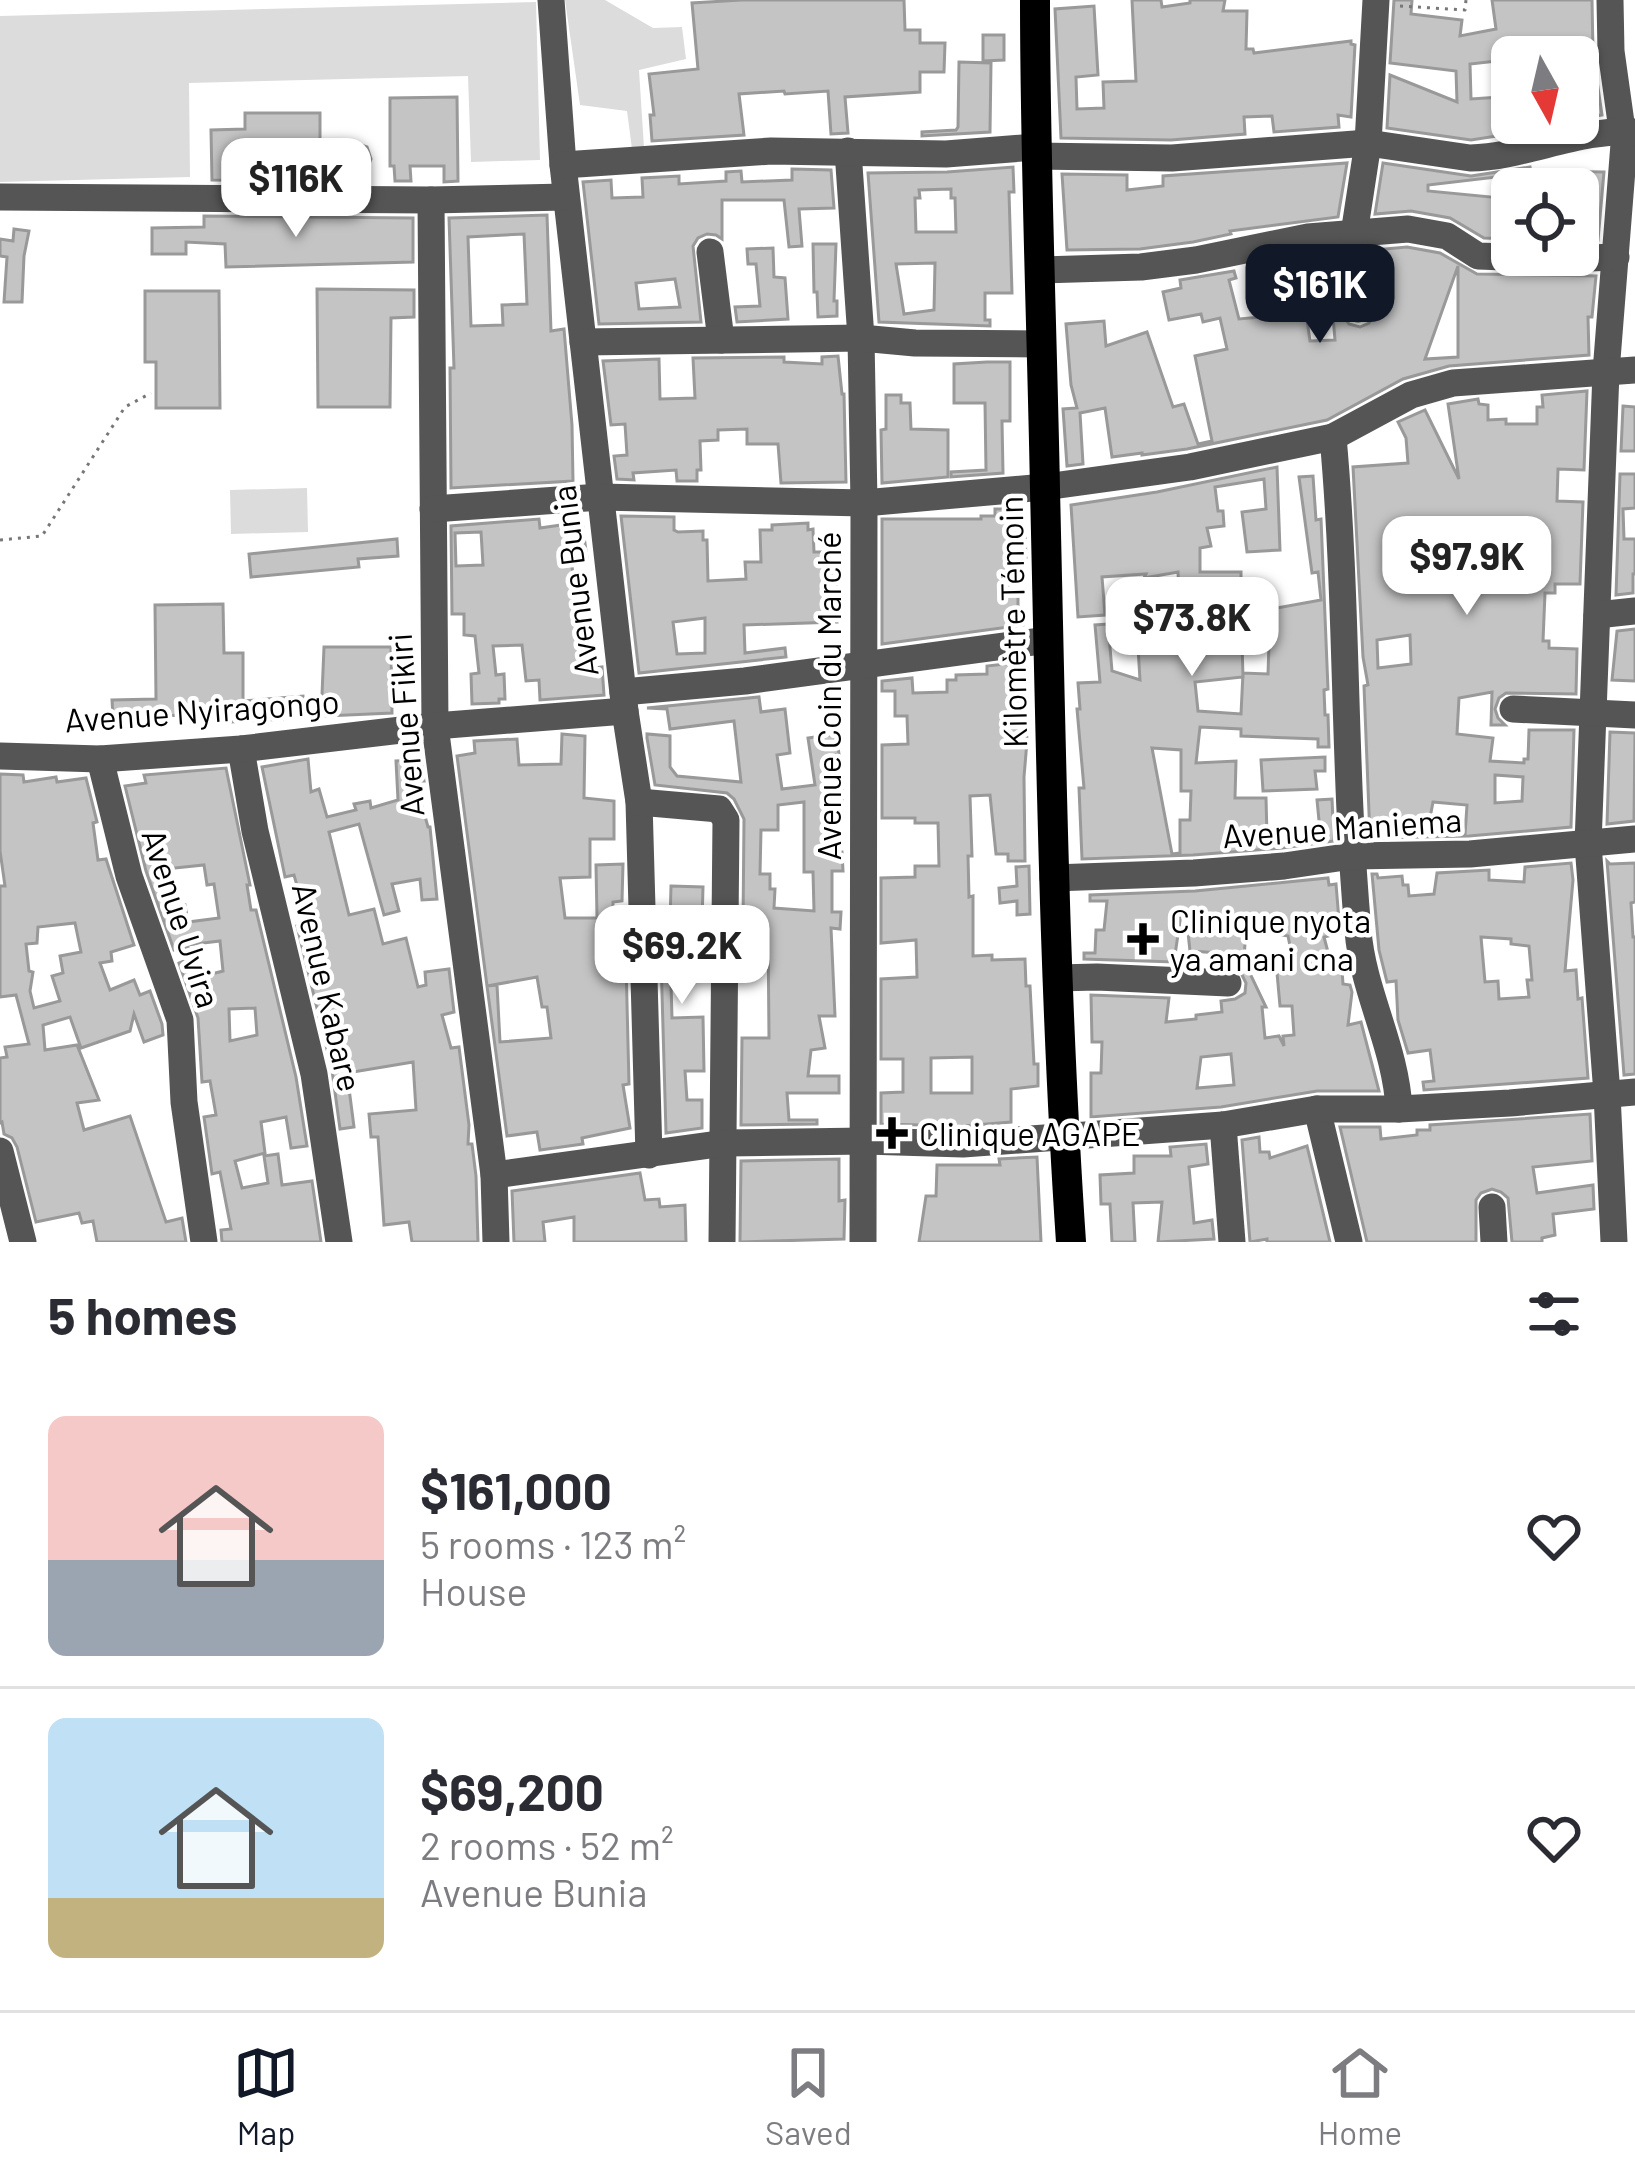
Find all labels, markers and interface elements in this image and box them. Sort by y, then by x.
north arrow [1491,36,1599,144]
map controls [1491,36,1599,276]
pin: $116K [212,138,380,240]
text: $116K [248,153,344,200]
button: locate [1491,168,1599,276]
pin: $161K [1236,244,1404,346]
text: $161K [1272,259,1368,306]
street label: Avenue Bunia [542,483,606,679]
street label: Kilomètre Témoin [990,496,1034,748]
pin: $97.9K [1369,516,1565,618]
street label: Avenue Coin du Marché [808,531,848,861]
text: $97.9K [1409,531,1525,578]
pin: $73.8K [1094,577,1290,679]
text: $73.8K [1133,592,1251,639]
street label: Avenue Fikiri [379,632,431,818]
street label: Avenue Nyiragongo [63,680,341,740]
street label: Avenue Maniema [1221,799,1463,855]
street label: Avenue Uvira [134,823,230,1013]
street label: Avenue Kabare [285,879,371,1095]
place label: Clinique nyota ya amani cna [1170,900,1371,978]
pin: $69.2K [584,905,780,1007]
text: $69.2K [622,920,742,967]
marker: Clinique nyota ya amani cna [1127,923,1159,955]
place label: Clinique AGAPE [919,1113,1141,1153]
marker: Clinique AGAPE [876,1117,908,1149]
icon: filters [1521,1281,1587,1347]
text: 5 homes [48,1284,237,1345]
text: $161,000 [420,1459,612,1520]
icon: home [144,1464,288,1608]
icon: heart [1521,1503,1587,1569]
text: 5 rooms · 123 m² [420,1520,686,1567]
text: House [420,1567,527,1614]
text: $69,200 [420,1760,604,1821]
icon: home [144,1766,288,1910]
icon: heart [1521,1805,1587,1871]
text: 2 rooms · 52 m² [420,1821,674,1868]
text: Avenue Bunia [420,1868,647,1915]
tab: Map [233,2040,299,2152]
tab: Saved [765,2040,852,2152]
tab: Home [1318,2040,1402,2152]

